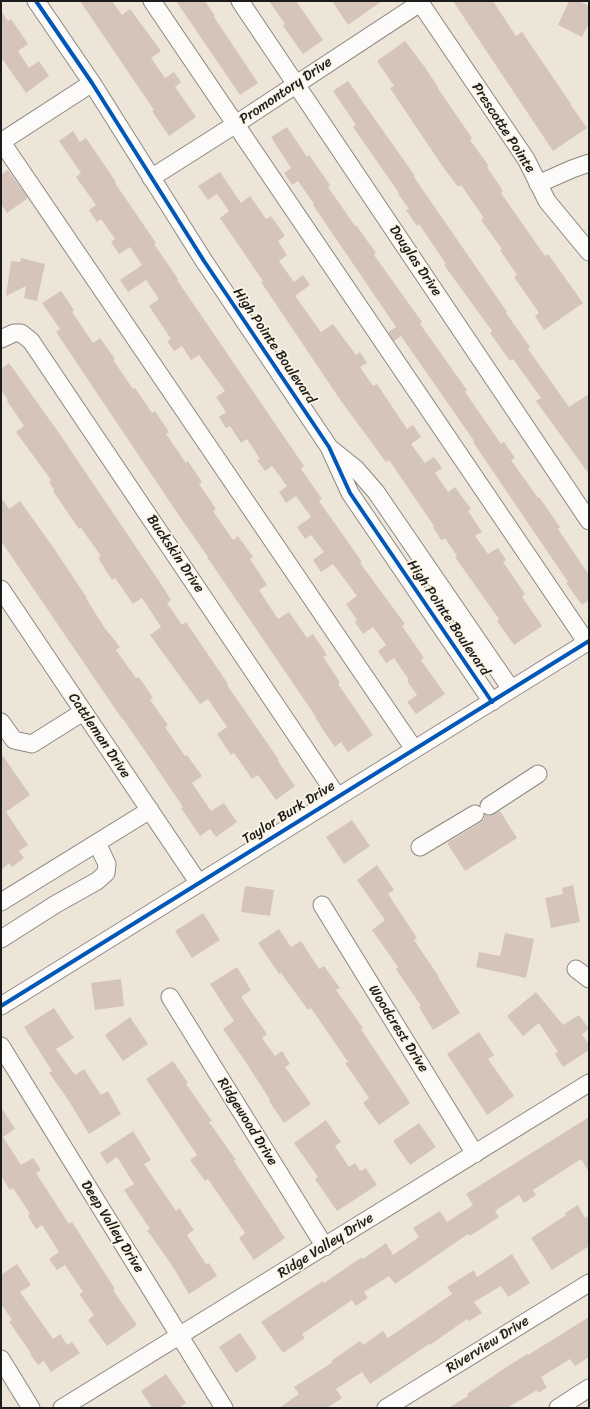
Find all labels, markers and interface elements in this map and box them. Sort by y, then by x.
street label: Promontory Drive [236,54,336,128]
street label: Prescotte Pointe [468,80,538,176]
street label: Douglas Drive [385,222,445,300]
street label: High Pointe Boulevard [229,285,319,407]
street label: Buckskin Drive [143,512,207,596]
street label: High Pointe Boulevard [403,557,493,679]
street label: Cattleman Drive [64,690,134,782]
street label: Taylor Burk Drive [240,778,338,848]
street label: Woodcrest Drive [364,982,432,1076]
street label: Ridgewood Drive [213,1075,281,1169]
street label: Deep Valley Drive [77,1178,147,1276]
street label: Ridge Valley Drive [275,1210,377,1282]
street label: Riverview Drive [444,1313,532,1377]

